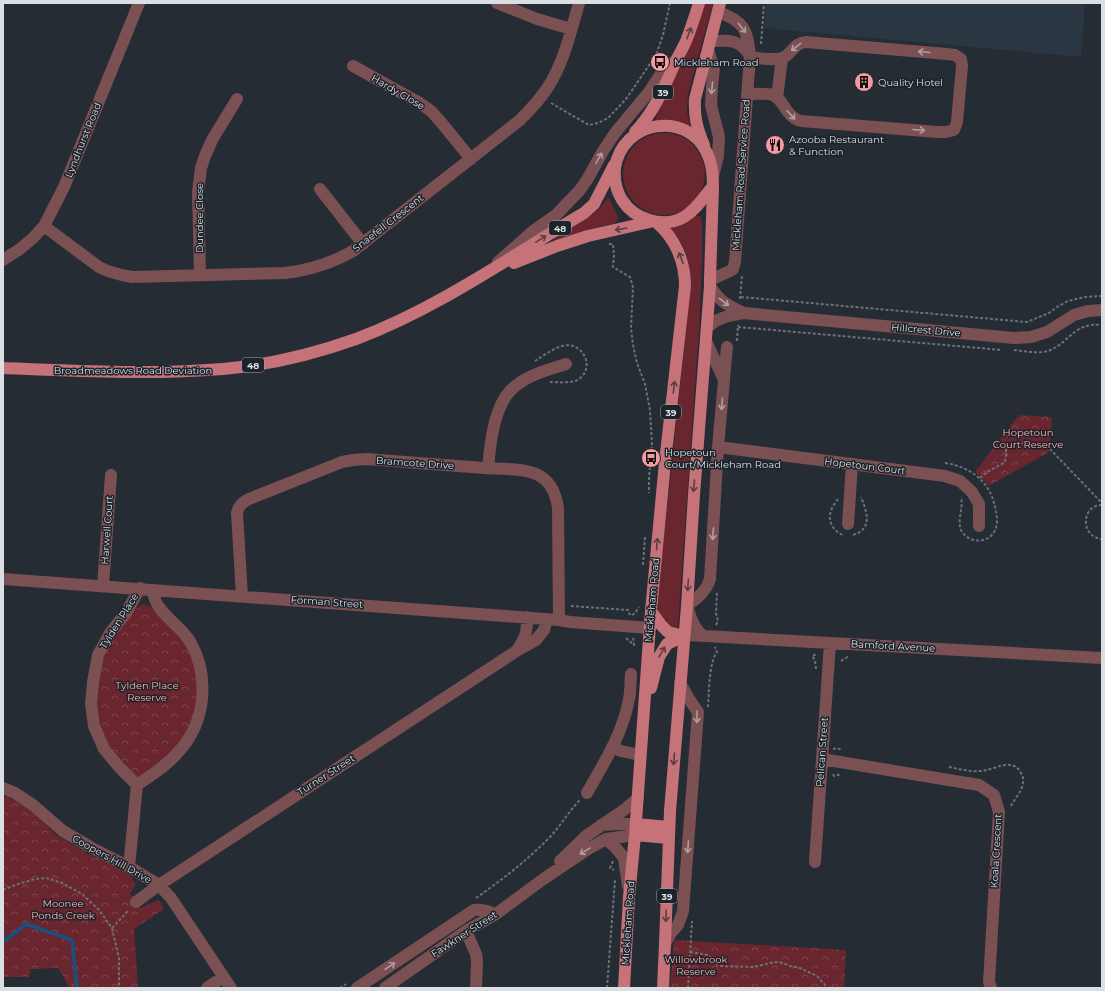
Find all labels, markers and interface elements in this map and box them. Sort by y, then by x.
one-way arrow [738,23,747,33]
one-way arrow [685,27,693,39]
one-way arrow [790,42,801,51]
one-way arrow [918,48,931,55]
bus stop icon: Mickleham Road [649,51,671,73]
place label: Mickleham Road [674,56,759,69]
street label: Hardy Close [369,71,427,113]
building icon: Quality Hotel [853,71,875,93]
place label: Quality Hotel [878,76,943,89]
one-way arrow [708,81,716,94]
road number: 39 [653,85,673,99]
street label: Mickleham Road Service Road [729,99,753,251]
street label: Lyndhurst Road [62,100,104,180]
one-way arrow [787,110,796,120]
one-way arrow [912,127,925,134]
place label: Azooba Restaurant & Function [789,133,884,158]
restaurant icon: Azooba Restaurant & Function [764,134,786,156]
one-way arrow [595,152,603,164]
street label: Dundee Close [193,183,206,253]
street label: Snaefell Crescent [350,191,426,255]
road number: 48 [549,221,571,235]
one-way arrow [615,225,628,233]
one-way arrow [535,235,547,243]
one-way arrow [676,253,684,265]
one-way arrow [719,298,730,307]
street label: Hillcrest Drive [891,320,961,340]
road number: 48 [242,358,264,372]
street label: Broadmeadows Road Deviation [54,364,212,377]
one-way arrow [670,381,677,394]
one-way arrow [718,397,726,410]
road number: 39 [661,405,681,419]
park label: Hopetoun Court Reserve [993,426,1063,451]
place label: Hopetoun Court/Mickleham Road [665,446,781,471]
bus stop icon: Hopetoun Court/Mickleham Road [640,447,662,469]
street label: Bramcote Drive [376,454,454,472]
street label: Hopetoun Court [824,455,906,477]
one-way arrow [691,480,698,493]
street label: Harwell Court [98,495,116,565]
one-way arrow [709,527,716,540]
one-way arrow [654,538,661,551]
street label: Mickleham Road [642,557,662,643]
one-way arrow [684,578,692,591]
street label: Tylden Place [97,591,141,651]
street label: Forman Street [290,593,364,611]
street label: Bamford Avenue [850,637,936,655]
one-way arrow [659,646,667,658]
park label: Tylden Place Reserve [115,679,179,704]
one-way arrow [693,711,701,724]
street label: Pelican Street [813,717,831,787]
street label: Turner Street [295,752,357,798]
one-way arrow [670,752,678,765]
street label: Koala Crescent [988,813,1004,889]
street label: Coopers Hill Drive [70,832,154,886]
one-way arrow [684,840,691,853]
one-way arrow [580,847,591,855]
street label: Mickleham Road [619,880,637,966]
road number: 39 [657,889,677,903]
park label: Moonee Ponds Creek [31,897,95,922]
street label: Fawkner Street [428,908,500,960]
one-way arrow [662,909,670,922]
park label: Willowbrook Reserve [664,953,728,978]
one-way arrow [384,962,395,970]

